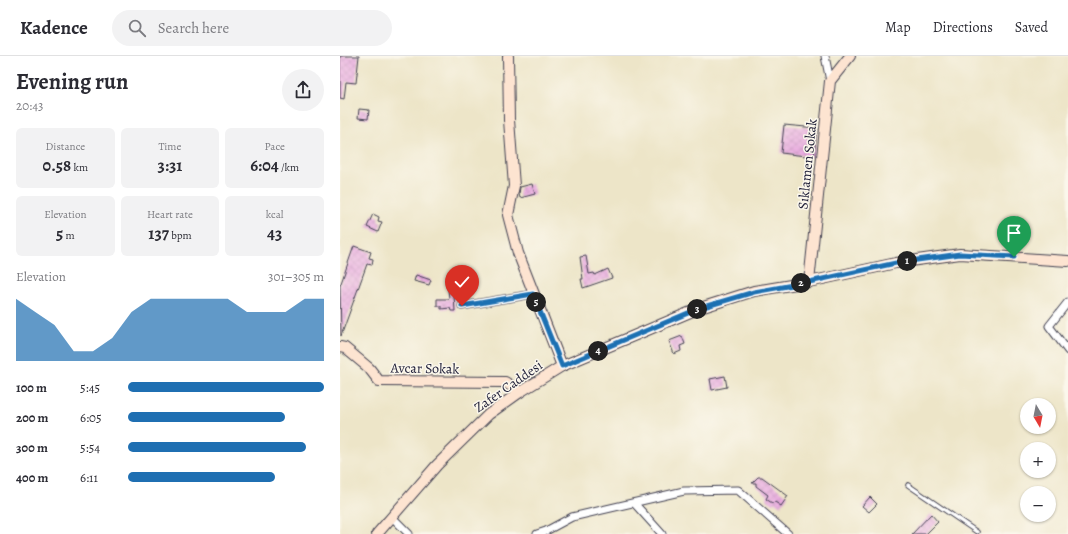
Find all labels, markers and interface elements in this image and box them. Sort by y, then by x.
search box [112,10,392,46]
text: Kadence [20,15,88,41]
icon: search [126,17,148,39]
text: Search here [158,18,229,38]
text: Map [885,18,911,37]
text: Directions [933,18,993,37]
text: Saved [1015,18,1048,37]
text: Evening run [16,67,128,97]
button: share [282,69,324,111]
text: 20:43 [16,97,44,114]
street label: Sıklamen Sokak [793,118,822,210]
text: Distance [46,139,85,154]
text: Time [159,139,181,154]
text: Pace [264,139,285,154]
text: 0.58 [43,154,71,177]
text: 3:31 [158,154,182,177]
text: 6:04 [250,154,279,177]
text: km [71,160,88,175]
text: /km [279,160,299,175]
text: Elevation [44,207,86,222]
text: Heart rate [147,207,193,222]
text: kcal [266,207,283,222]
pin [997,216,1031,257]
text: 5 [56,222,63,245]
text: 137 [148,222,169,245]
text: 43 [267,222,282,245]
icon: arrive [1003,222,1025,244]
text: m [63,228,75,243]
text: bpm [169,228,192,243]
pin: 1 [897,251,917,271]
text: 1 [905,253,909,268]
pin [445,265,479,306]
text: Elevation [16,268,66,285]
text: 301–305 m [268,268,324,285]
icon: check [451,271,473,293]
pin: 2 [791,273,811,293]
text: 2 [798,275,804,290]
pin: 5 [526,292,546,312]
text: 5 [534,294,538,309]
pin: 3 [687,299,707,319]
text: 3 [695,301,699,316]
pin: 4 [588,341,608,361]
text: 4 [595,343,601,358]
street label: Zafer Caddesi [470,356,546,417]
street label: Avcar Sokak [390,358,460,379]
text: 100 m [16,379,47,396]
text: 5:45 [80,379,100,396]
north arrow [1020,398,1056,434]
map controls [1020,398,1056,522]
text: 200 m [16,409,49,426]
text: 6:05 [80,409,102,426]
text: 300 m [16,439,48,456]
text: 5:54 [80,439,100,456]
button: + [1020,442,1056,478]
text: 400 m [16,469,48,486]
text: 6:11 [80,469,98,486]
button: − [1020,486,1056,522]

